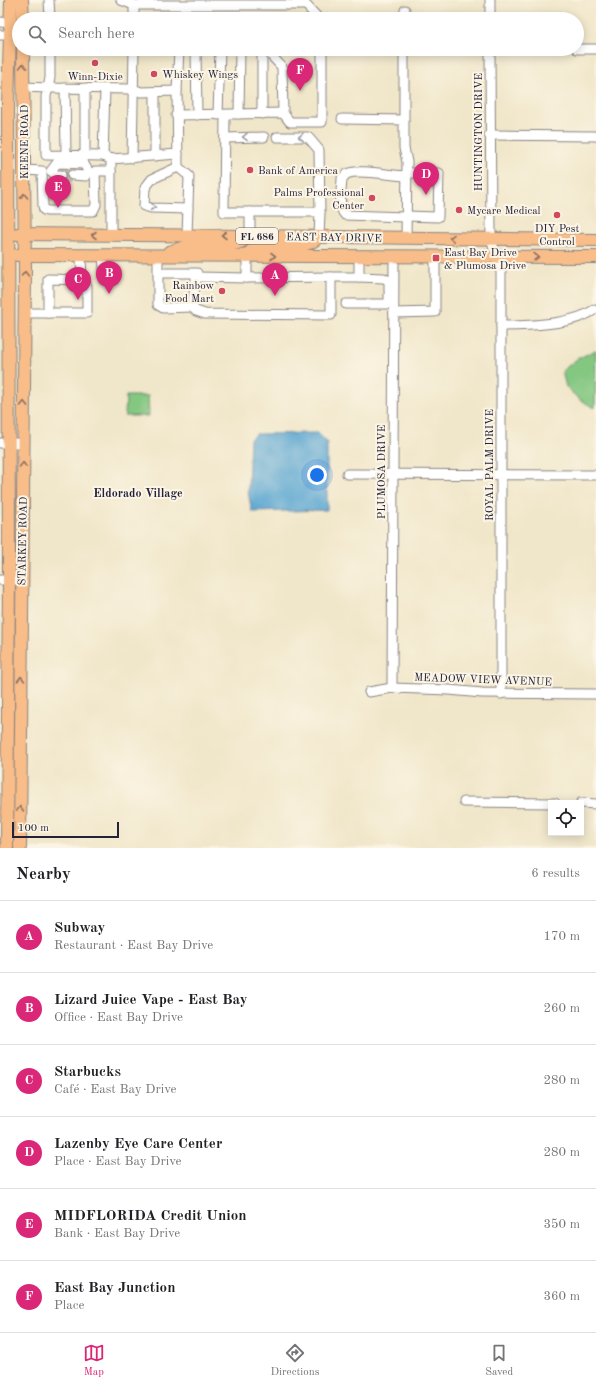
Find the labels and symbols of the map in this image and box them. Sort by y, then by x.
marker: Winn-Dixie [90,58,100,68]
pin: F [287,58,313,91]
one-way arrow [19,63,27,69]
marker: Whiskey Wings [149,69,159,79]
place label: Whiskey Wings [162,70,238,81]
place label: Winn-Dixie [67,72,123,83]
street label: HUNTINGTON DRIVE [474,73,485,191]
street label: KEENE ROAD [20,104,31,179]
one-way arrow [242,133,248,142]
one-way arrow [298,133,304,141]
pin: D [413,162,439,195]
marker: Bank of America [245,165,255,175]
place label: Bank of America [258,166,338,177]
pin: E [45,175,71,208]
place label: Palms Professional Center [274,188,364,212]
one-way arrow [20,193,28,199]
marker: Palms Professional Center [367,193,377,203]
one-way arrow [150,202,156,211]
marker: Mycare Medical [454,205,464,215]
place label: Mycare Medical [467,206,541,217]
marker: DIY Pest Control [552,210,562,220]
place label: DIY Pest Control [535,224,579,248]
road number: FL 686 [236,228,278,244]
one-way arrow [91,231,97,239]
one-way arrow [221,231,227,239]
street label: EAST BAY DRIVE [286,232,382,245]
one-way arrow [449,234,455,242]
place label: East Bay Drive & Plumosa Drive [444,248,526,272]
one-way arrow [270,252,276,260]
marker: East Bay Drive & Plumosa Drive [431,253,441,263]
one-way arrow [533,253,539,261]
pin: B [96,261,122,294]
pin: A [262,263,288,296]
pin: C [65,267,91,300]
one-way arrow [21,271,29,277]
place label: Rainbow Food Mart [165,281,214,305]
marker: Rainbow Food Mart [217,286,227,296]
one-way arrow [20,401,28,407]
street label: ROYAL PALM DRIVE [485,409,496,521]
street label: PLUMOSA DRIVE [377,425,388,519]
one-way arrow [19,462,27,468]
your location [307,465,327,485]
district label: Eldorado Village [93,488,183,500]
street label: STARKEY ROAD [17,496,30,586]
street label: MEADOW VIEW AVENUE [414,673,552,688]
one-way arrow [17,676,25,682]
one-way arrow [16,806,24,812]
scale bar [12,820,119,839]

